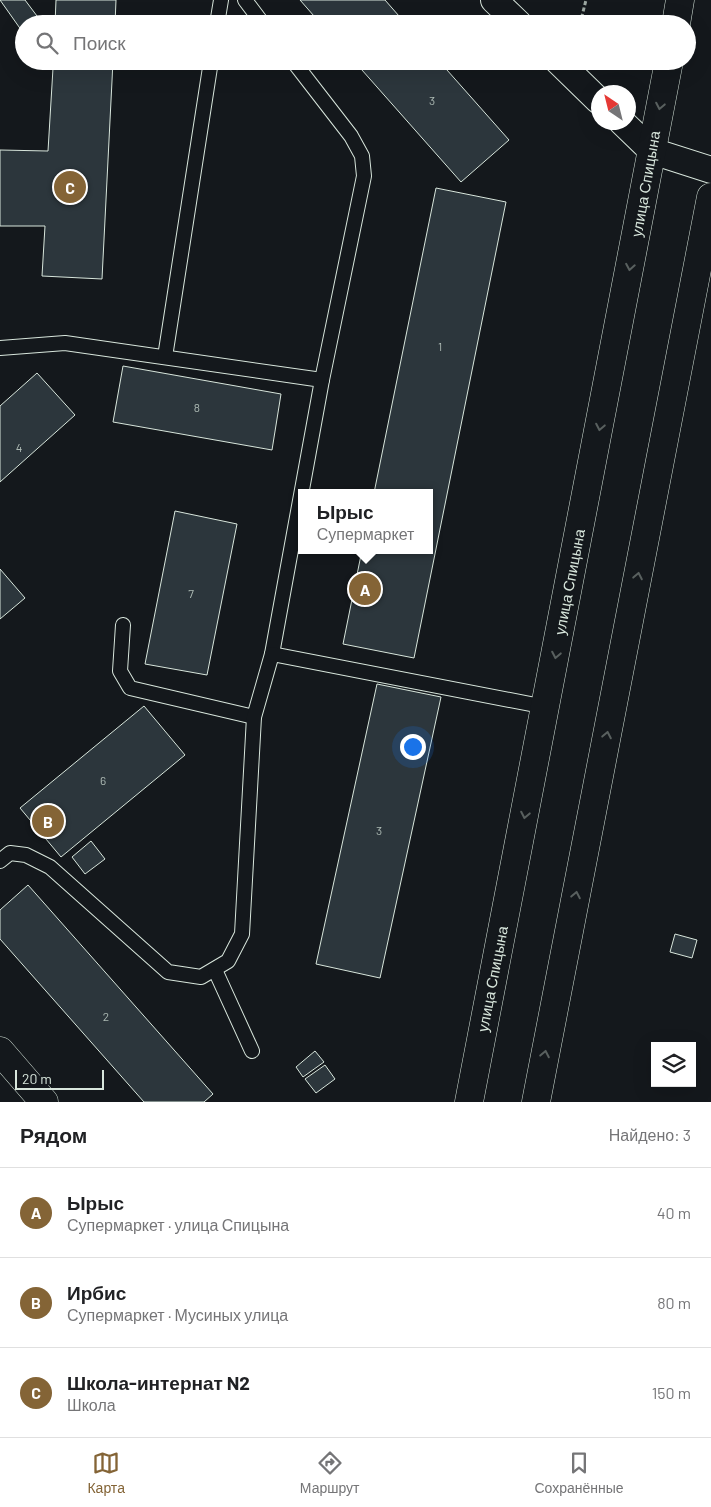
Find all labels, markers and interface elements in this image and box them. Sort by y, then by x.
search box [15,15,696,70]
icon: search [33,29,61,57]
text: Поиск [73,31,126,54]
north arrow [591,85,636,130]
house number: 3 [429,93,435,107]
one-way arrow [656,101,666,110]
street label: улица Спицына [627,129,663,238]
pin: C [54,168,86,206]
one-way arrow [626,263,636,272]
house number: 1 [438,339,442,353]
house number: 8 [194,400,200,414]
one-way arrow [595,423,605,431]
house number: 4 [16,440,22,454]
popup [298,489,433,554]
text: Ырыс [317,500,374,523]
text: Супермаркет [317,524,414,543]
street label: улица Спицына [550,527,588,636]
pin: A [349,570,381,608]
one-way arrow [632,571,642,580]
house number: 7 [188,586,194,600]
one-way arrow [551,651,561,660]
one-way arrow [601,731,611,739]
your location [400,734,426,760]
house number: 6 [100,773,106,787]
pin: B [32,802,64,840]
one-way arrow [520,810,531,819]
house number: 3 [376,823,382,837]
one-way arrow [570,890,581,899]
street label: улица Спицына [473,924,511,1033]
house number: 2 [103,1009,109,1023]
map controls [651,1042,696,1087]
button: layers [651,1042,696,1087]
one-way arrow [539,1050,550,1059]
scale bar [15,1067,104,1090]
text: 20 m [22,1070,52,1087]
text: Рядом [20,1122,87,1147]
text: Найдено: 3 [609,1125,691,1144]
text: Ырыс [67,1191,124,1214]
text: A [31,1203,41,1222]
text: 40 m [657,1203,691,1222]
text: Супермаркет · улица Спицына [67,1215,289,1234]
text: Ирбис [67,1281,126,1304]
text: B [31,1293,41,1312]
text: 80 m [657,1293,691,1312]
text: Супермаркет · Мусиных улица [67,1305,288,1324]
text: Школа-интернат N2 [67,1371,250,1394]
text: C [31,1383,41,1402]
text: 150 m [652,1383,691,1402]
text: Школа [67,1395,116,1414]
tab: Карта [87,1449,125,1496]
tab: Маршрут [300,1449,360,1496]
tab: Сохранённые [534,1449,624,1496]

